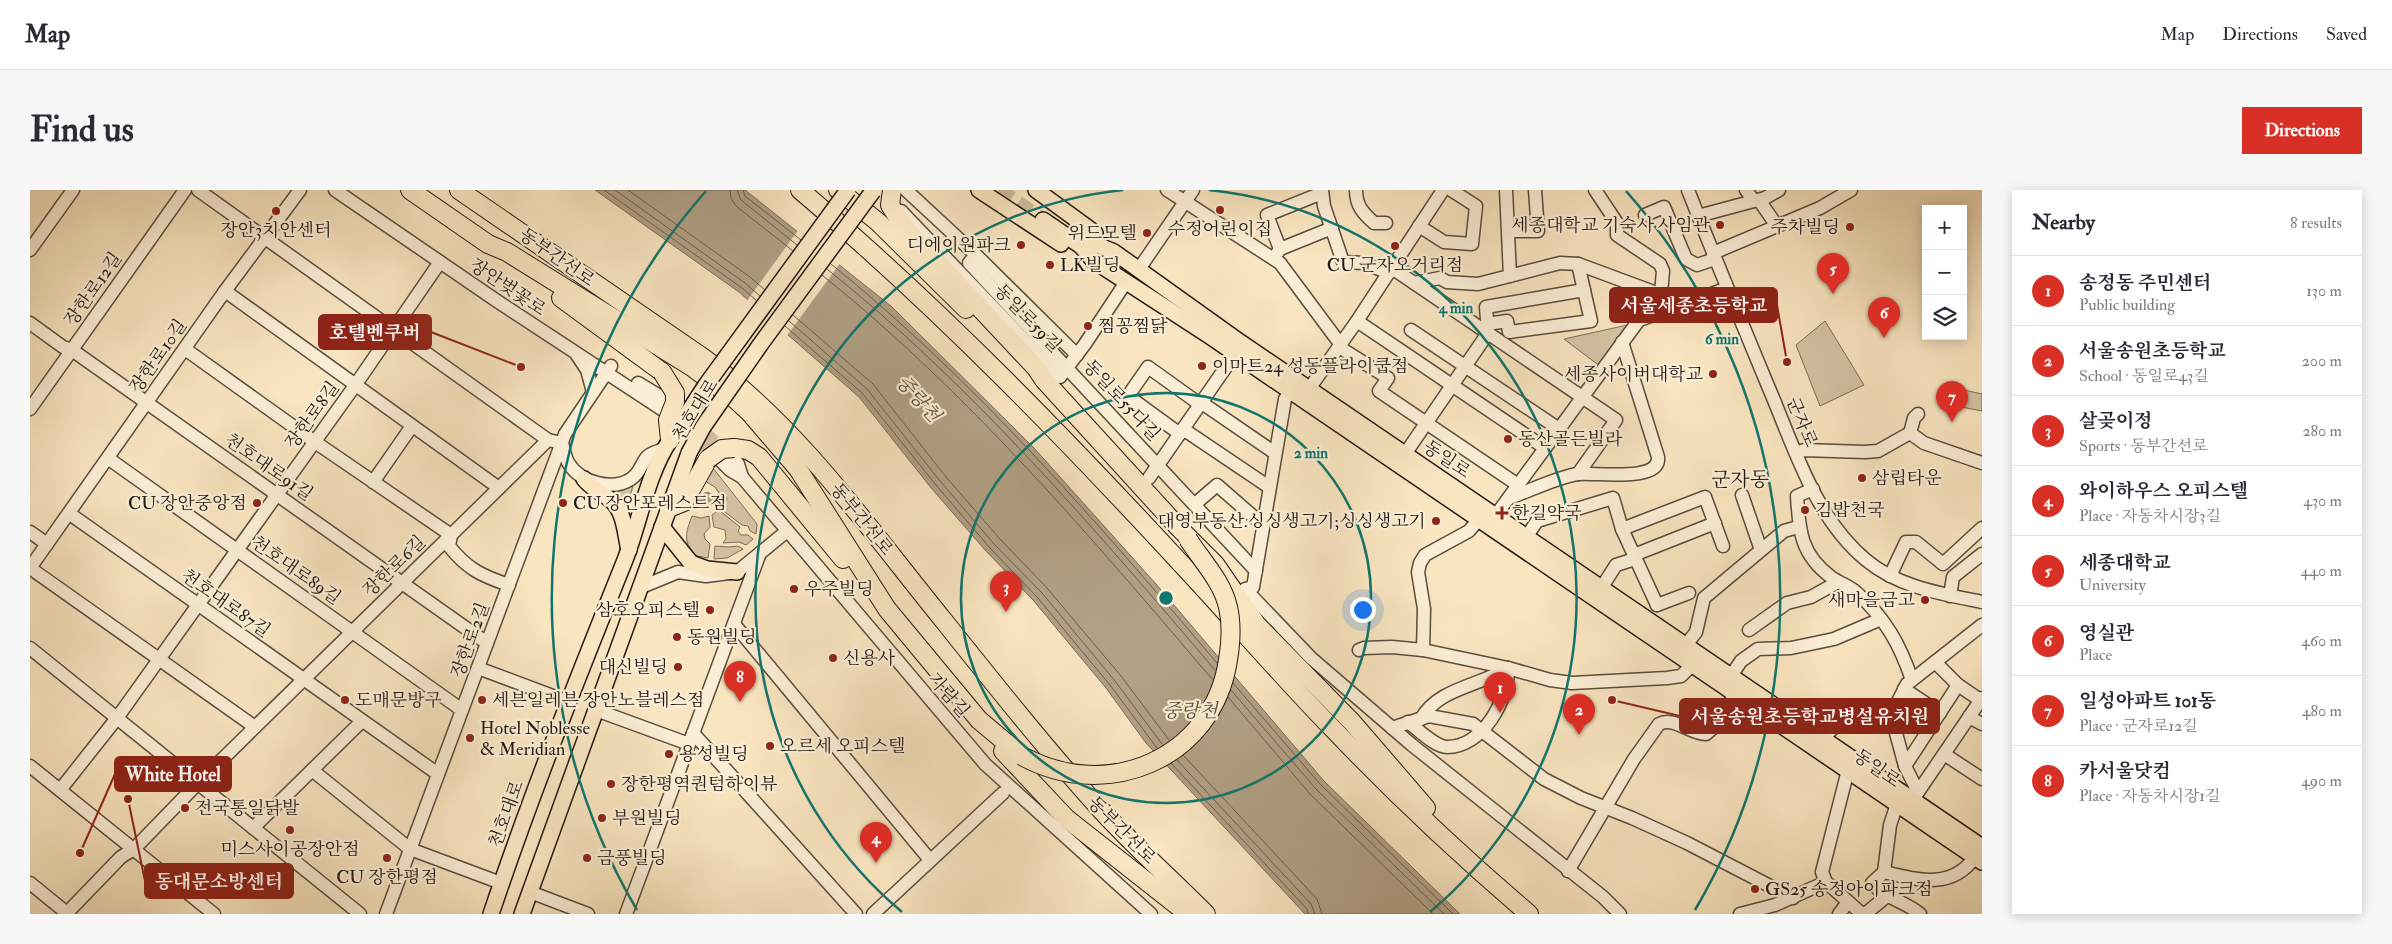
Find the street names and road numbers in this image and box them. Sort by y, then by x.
street label: 동부간선로 [515,223,599,292]
street label: 장한로12길 [60,248,127,331]
street label: 장안벚꽃로 [465,254,550,321]
street label: 동일로59길 [989,279,1066,358]
street label: 장한로10길 [125,315,192,398]
street label: 동일로55다길 [1078,355,1165,446]
street label: 천호대로 [667,375,724,446]
street label: 장한로8길 [280,377,345,454]
street label: 군자로 [1781,394,1822,451]
street label: 천호대로91길 [220,429,317,506]
street label: 동일로 [1419,435,1475,484]
street label: 동부간선로 [825,478,898,560]
street label: 천호대로89길 [246,531,345,610]
street label: 장한로6길 [358,531,431,602]
street label: 천호대로87길 [177,564,275,643]
street label: 장한로2길 [446,599,495,681]
street label: 가람길 [923,668,974,723]
street label: 동일로 [1849,744,1905,793]
street label: 천호대로 [484,778,529,851]
street label: 동부간선로 [1083,791,1161,869]

